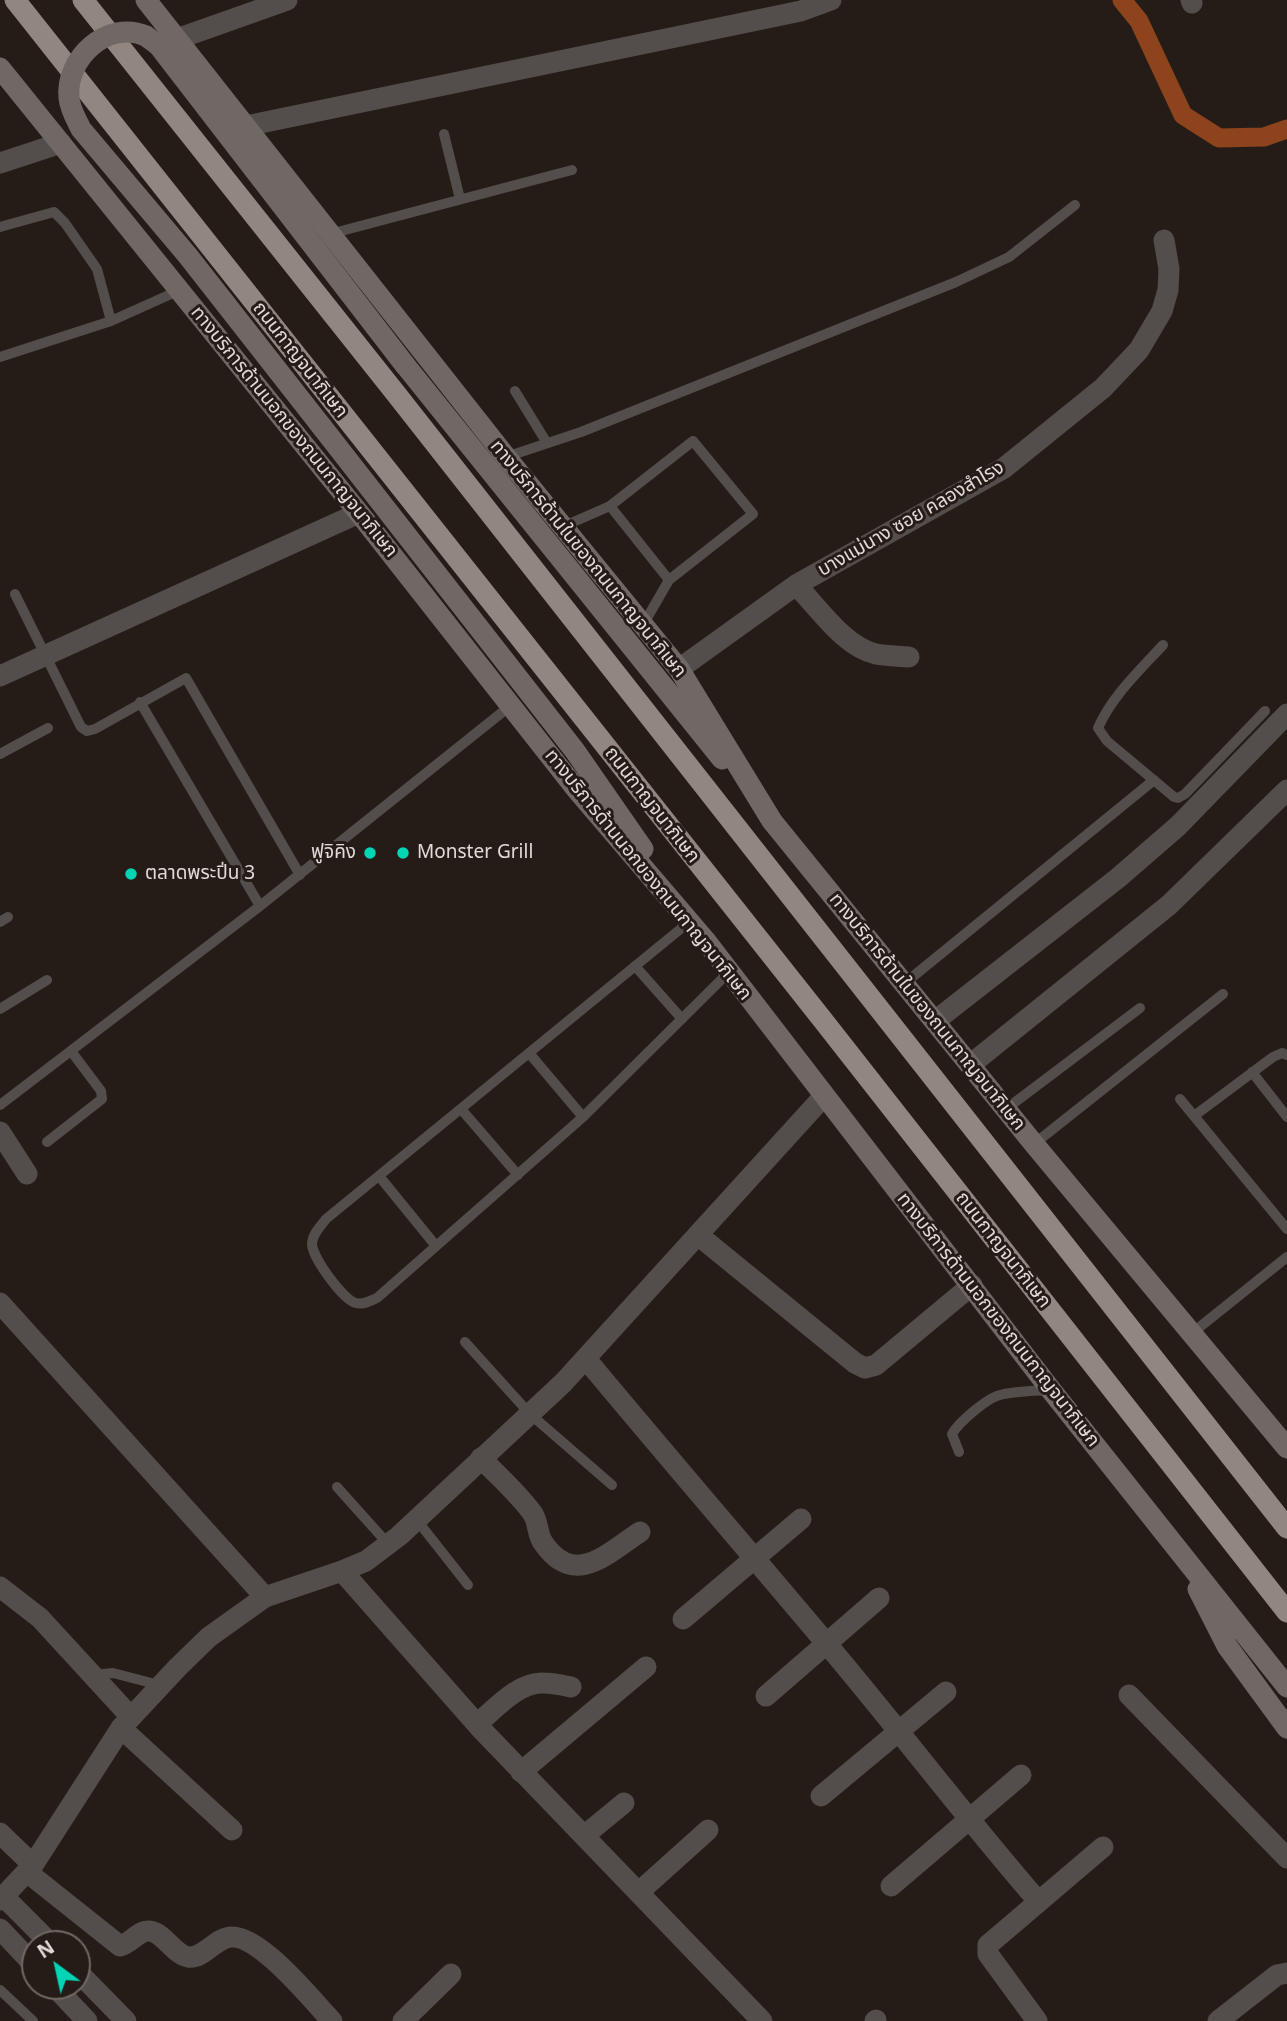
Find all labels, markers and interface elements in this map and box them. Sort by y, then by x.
street label: ถนนกาญจนาภิเษก [248,297,352,423]
street label: ทางบริการด้านนอกของถนนกาญจนาภิเษก [186,302,402,562]
street label: ทางบริการด้านในของถนนกาญจนาภิเษก [485,436,691,682]
street label: บางแม่นาง ซอย คลองสำโรง [814,456,1008,582]
street label: ถนนกาญจนาภิเษก [600,742,704,868]
street label: ทางบริการด้านนอกของถนนกาญจนาภิเษก [540,745,756,1005]
place label: ฟูจิคิง [311,842,356,864]
place label: Monster Grill [417,842,533,864]
marker: ฟูจิคิง [362,845,378,861]
marker: Monster Grill [395,845,411,861]
place label: ตลาดพระปิ่น 3 [145,863,255,885]
marker: ตลาดพระปิ่น 3 [123,866,139,882]
street label: ทางบริการด้านในของถนนกาญจนาภิเษก [824,889,1030,1135]
street label: ถนนกาญจนาภิเษก [951,1187,1055,1313]
street label: ทางบริการด้านนอกของถนนกาญจนาภิเษก [892,1188,1104,1452]
north arrow [21,1930,91,2000]
text: N [32,1934,59,1964]

